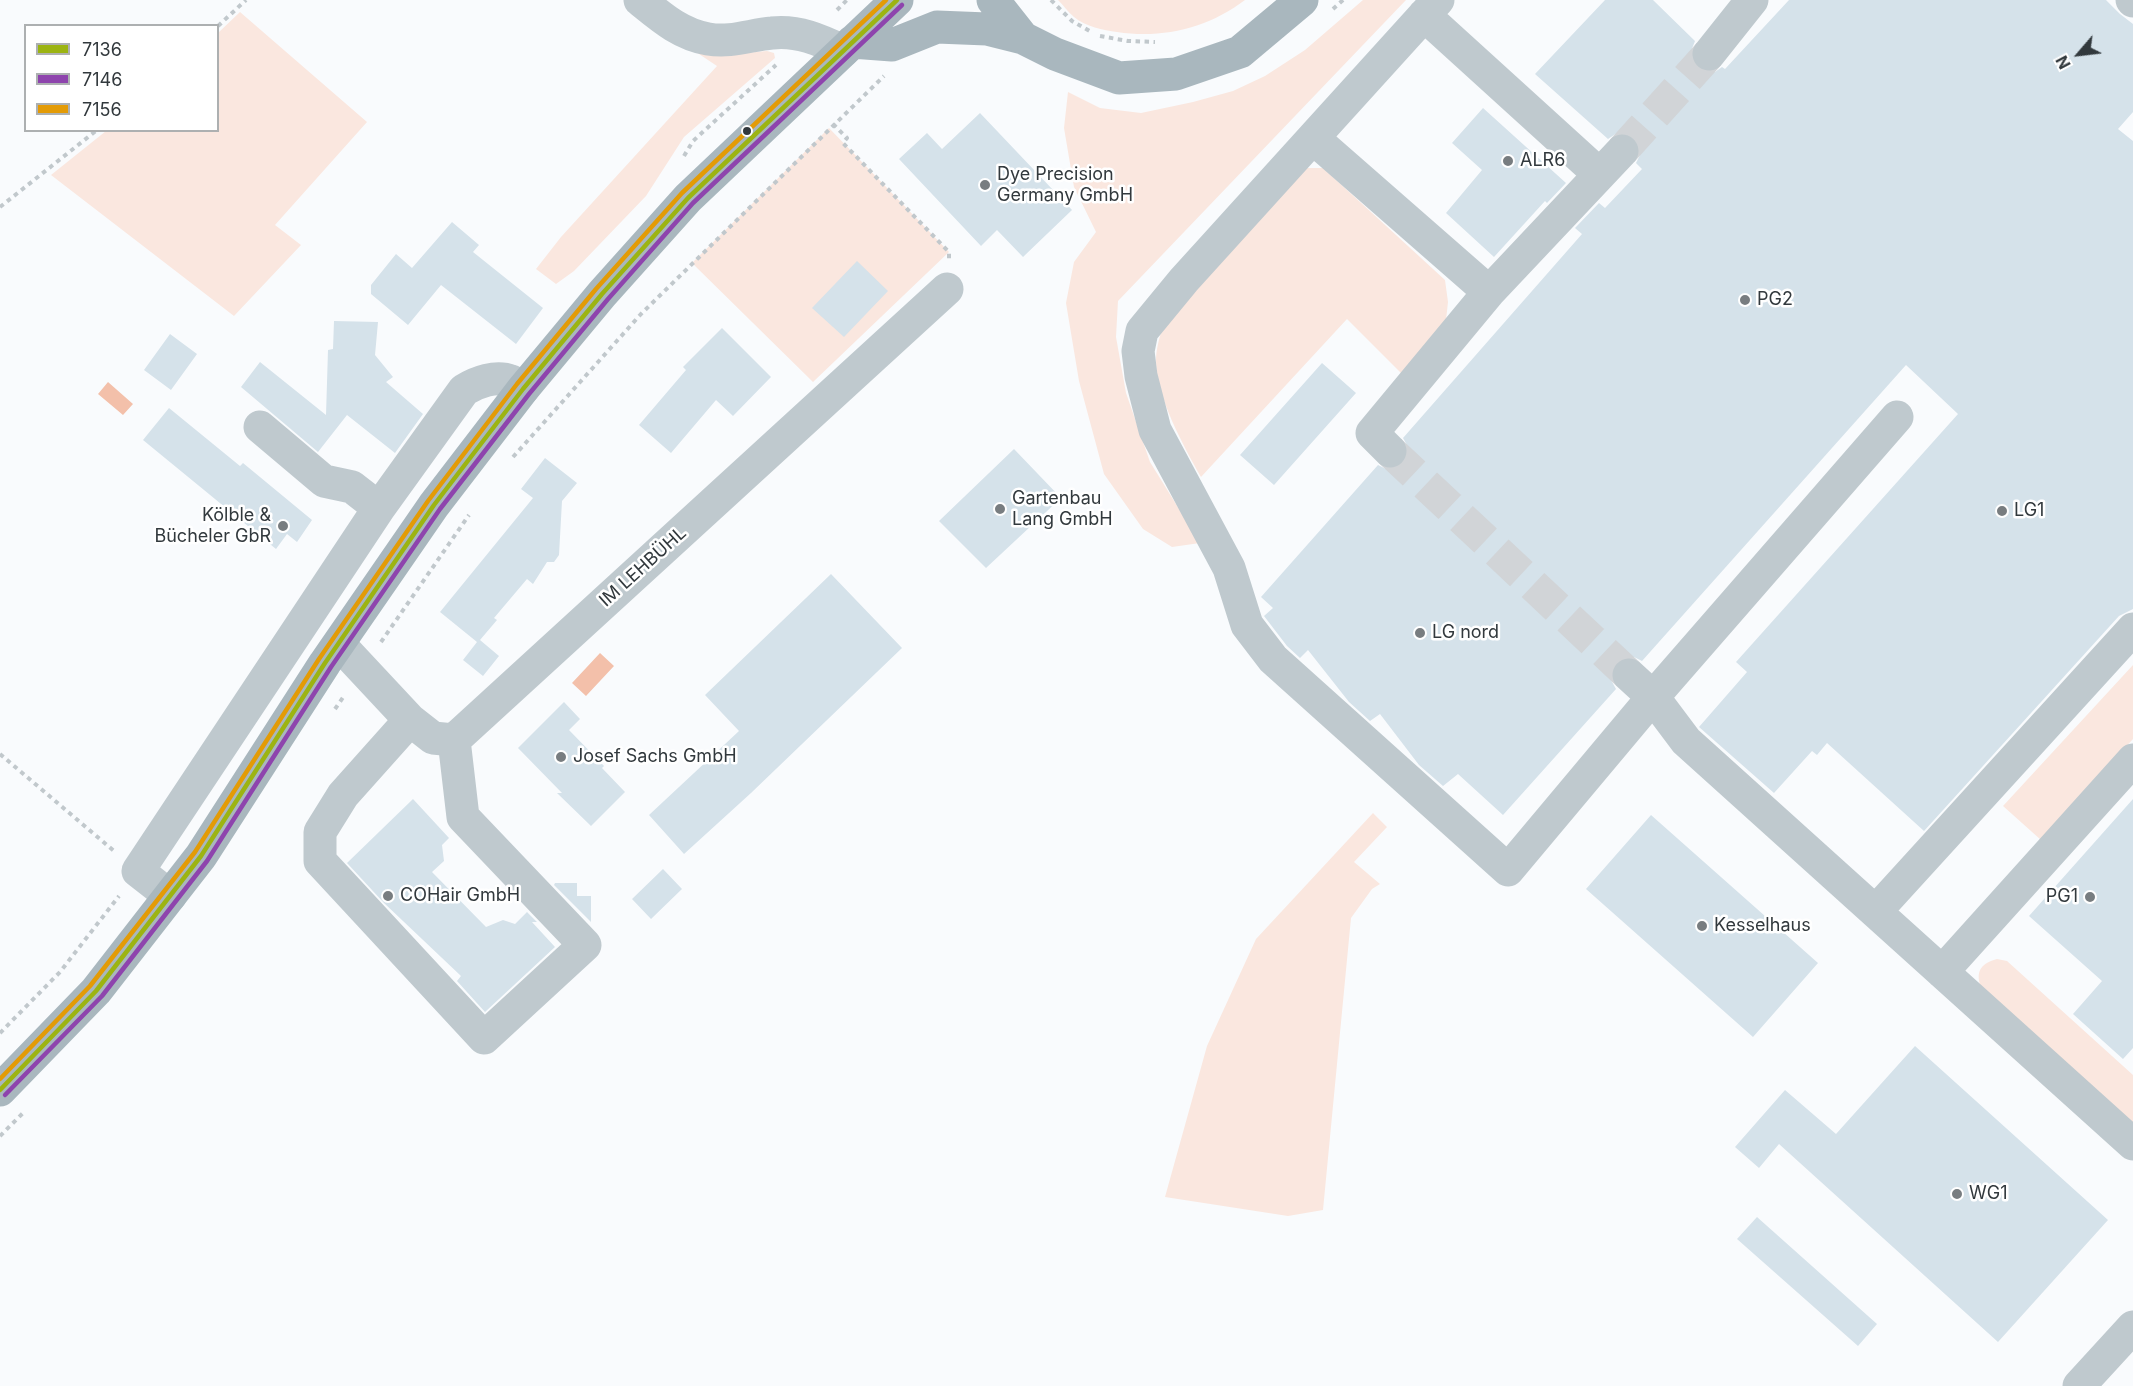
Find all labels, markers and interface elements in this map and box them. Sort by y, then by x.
legend [24,24,219,132]
north arrow [2049,24,2109,84]
text: 7136 [82,39,122,60]
text: N [2051,52,2075,73]
text: 7146 [82,69,122,90]
text: 7156 [82,99,122,120]
unlabelled marker [741,125,753,137]
place label: ALR6 [1520,150,1565,172]
marker: ALR6 [1501,154,1515,168]
place label: Dye Precision Germany GmbH [997,164,1133,207]
marker: Dye Precision Germany GmbH [978,178,992,192]
place label: PG2 [1757,289,1793,311]
marker: PG2 [1738,293,1752,307]
place label: Gartenbau Lang GmbH [1012,488,1113,530]
place label: LG1 [2014,500,2044,522]
marker: Gartenbau Lang GmbH [993,502,1007,516]
marker: LG1 [1995,504,2009,518]
place label: Kölble & Bücheler GbR [154,505,271,548]
marker: Kölble & Bücheler GbR [276,519,290,533]
street label: IM LEHBÜHL [595,522,691,612]
place label: LG nord [1432,622,1499,644]
marker: LG nord [1413,626,1427,640]
place label: Josef Sachs GmbH [573,746,737,768]
marker: Josef Sachs GmbH [554,750,568,764]
place label: COHair GmbH [400,885,520,907]
place label: PG1 [2046,886,2078,908]
marker: COHair GmbH [381,889,395,903]
marker: PG1 [2083,890,2097,904]
place label: Kesselhaus [1714,915,1811,937]
marker: Kesselhaus [1695,919,1709,933]
place label: WG1 [1969,1183,2007,1205]
marker: WG1 [1950,1187,1964,1201]

